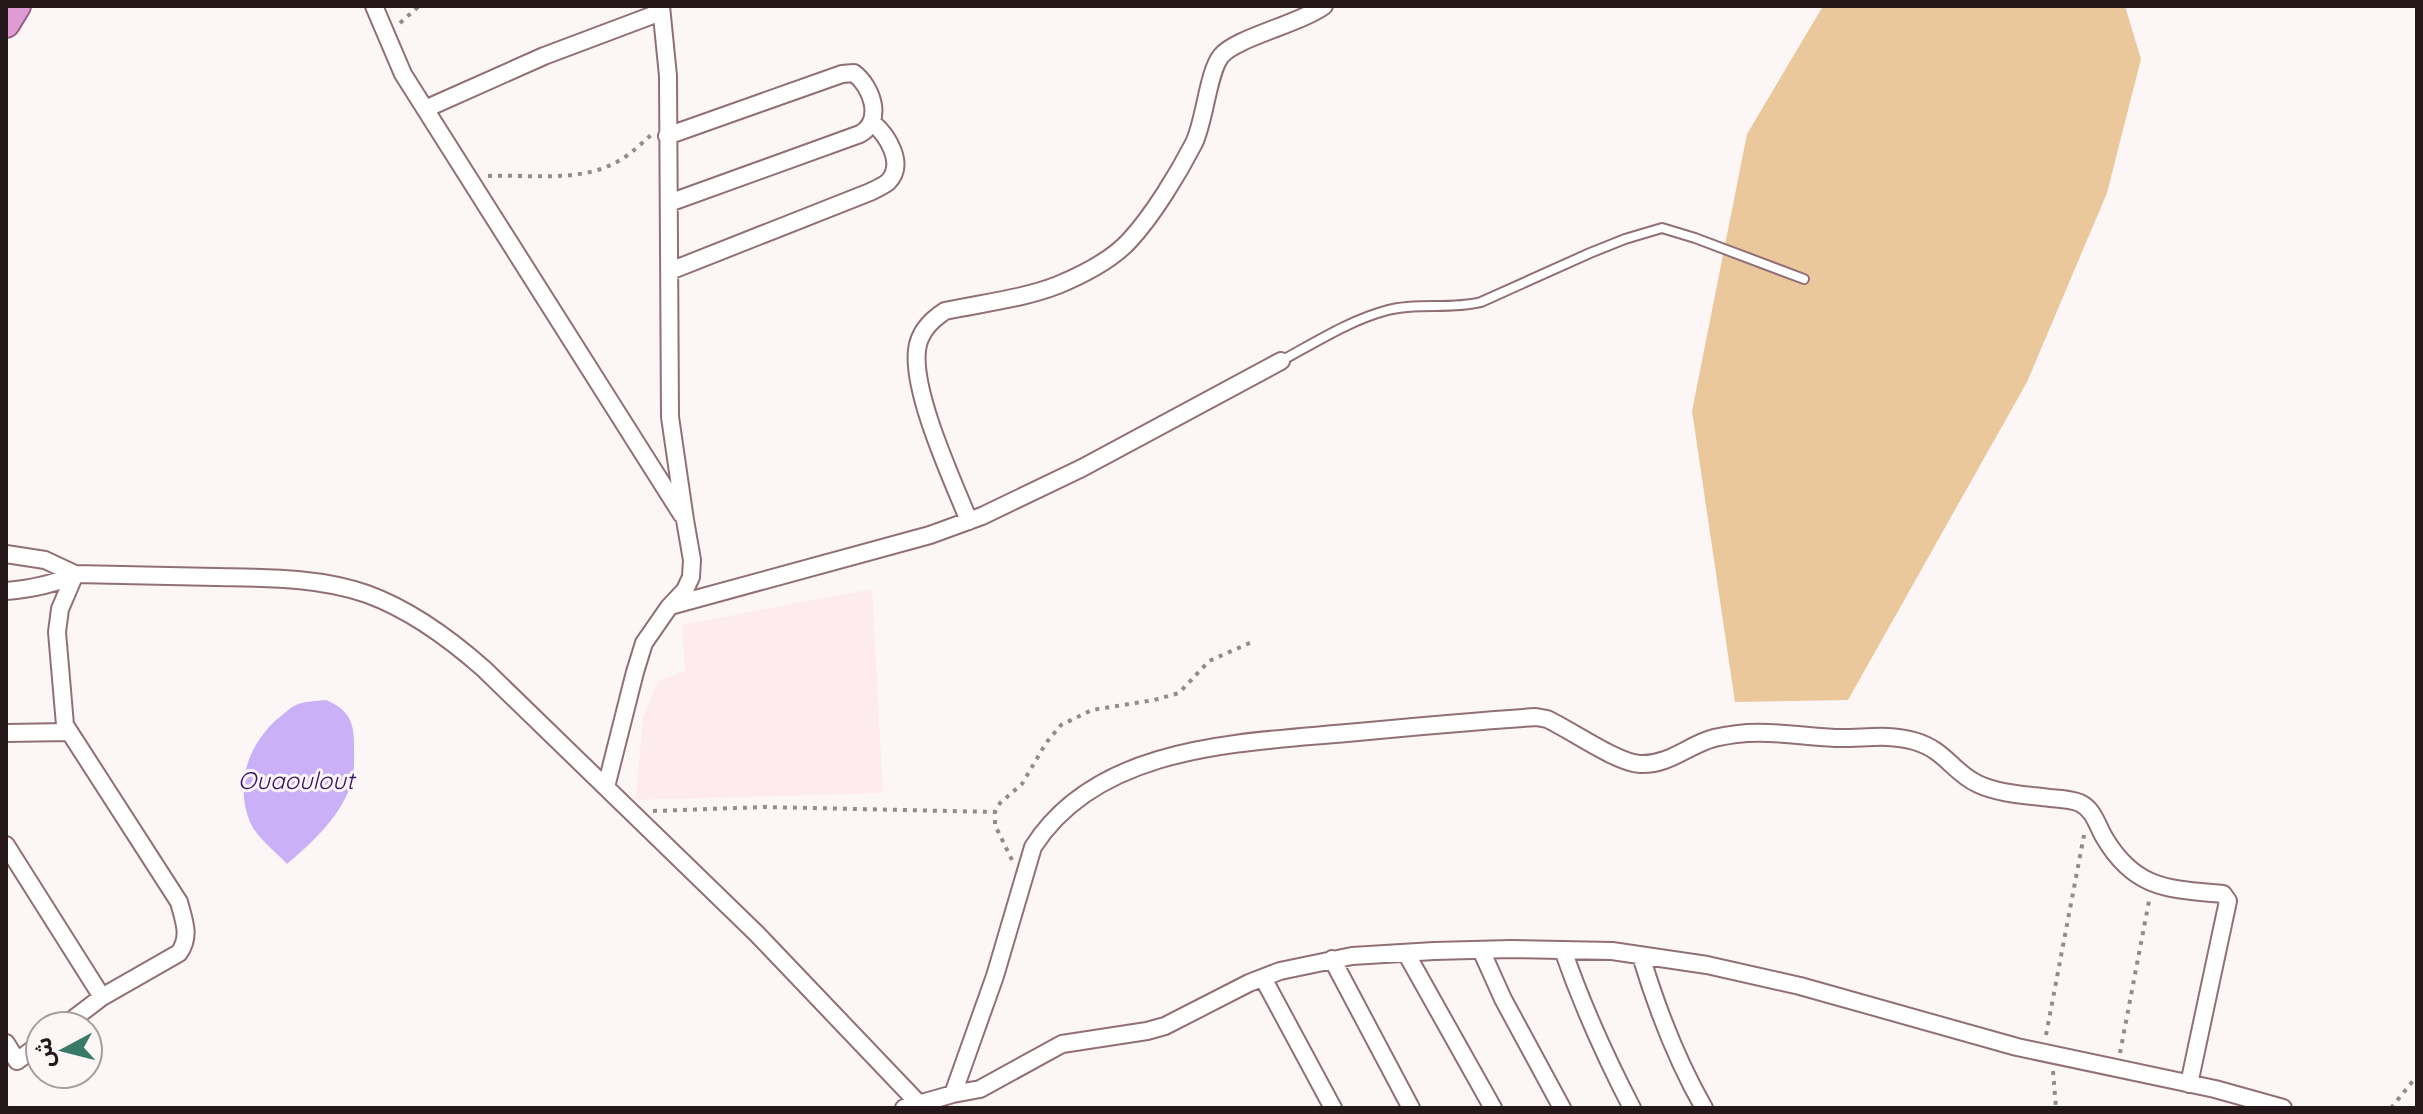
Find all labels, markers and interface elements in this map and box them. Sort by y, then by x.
water label: Ouaoulout [238,765,357,795]
north arrow [24,1010,104,1090]
text: ش [28,1036,60,1069]

